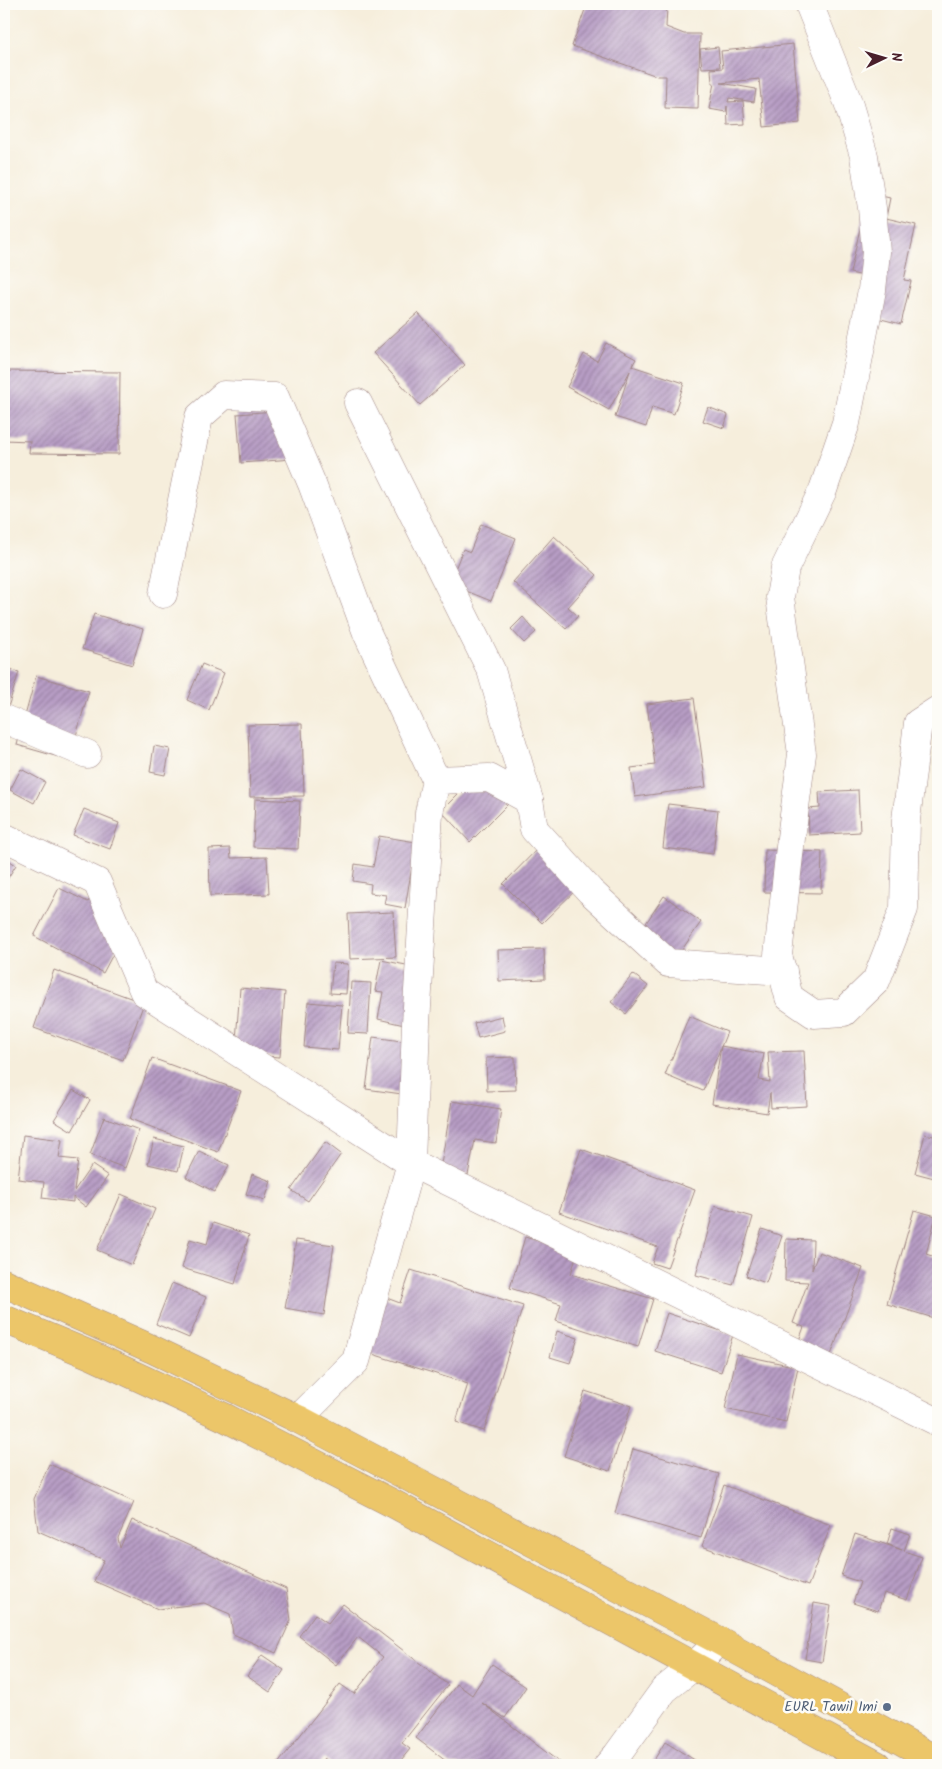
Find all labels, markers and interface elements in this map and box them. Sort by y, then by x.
north arrow [860,32,910,82]
text: N [885,52,907,62]
place label: EURL Tawil Imi [784,1696,878,1718]
marker: EURL Tawil Imi [881,1701,893,1713]

